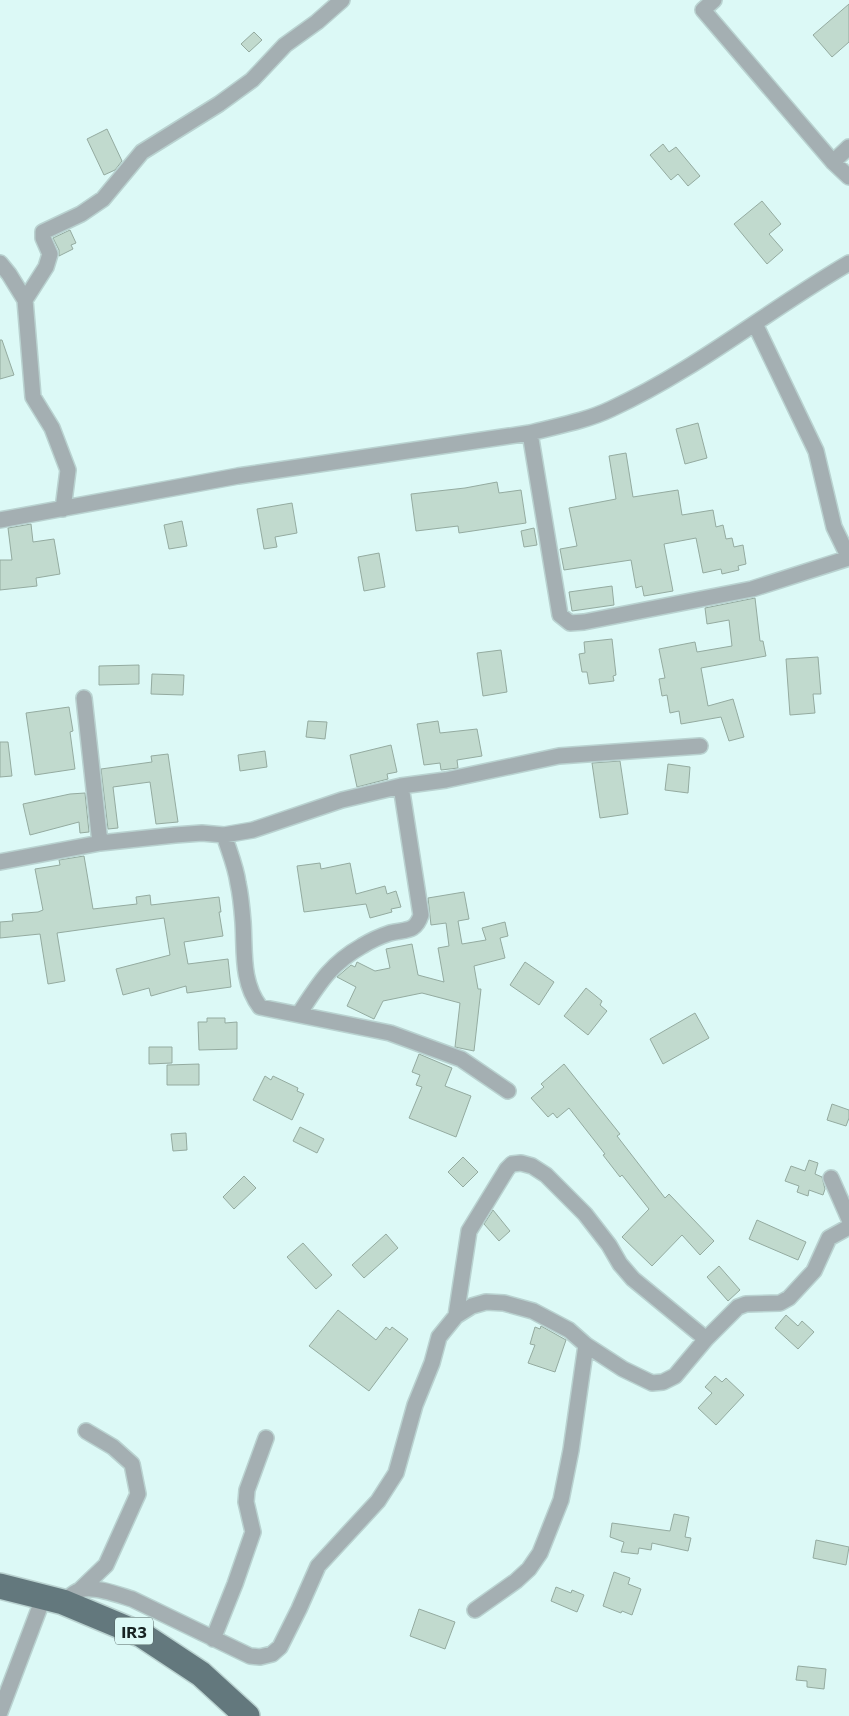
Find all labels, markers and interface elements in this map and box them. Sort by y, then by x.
road number: IR3 [115,1618,153,1644]

